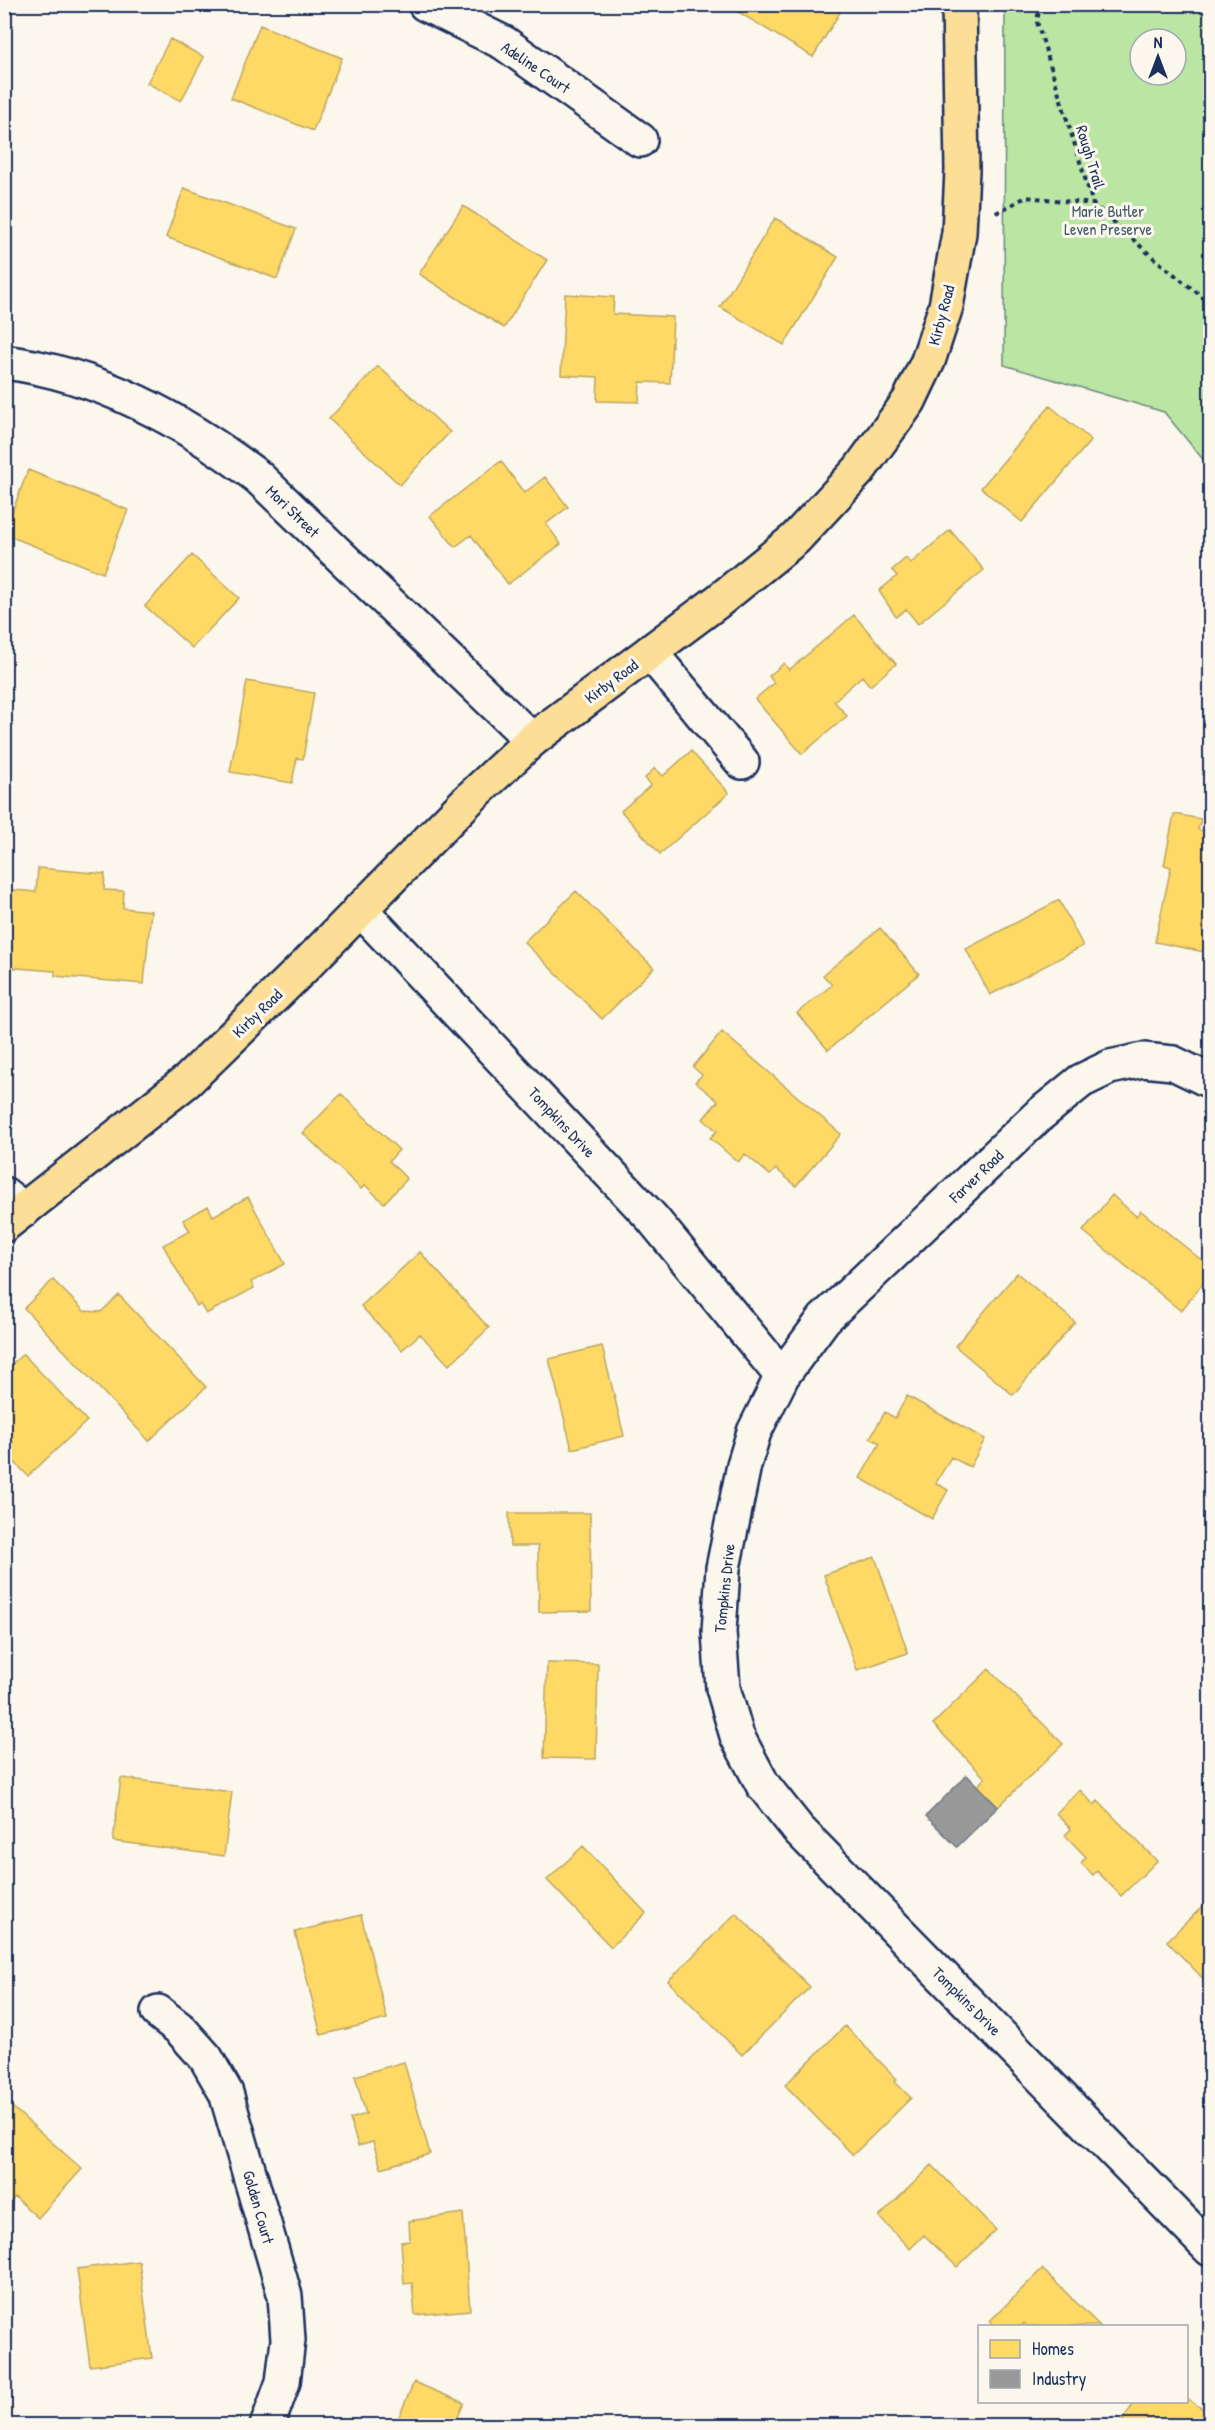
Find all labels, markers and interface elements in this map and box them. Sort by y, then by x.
north arrow [1128,27,1188,87]
text: N [1154,31,1163,53]
street label: Adeline Court [497,36,575,98]
street label: Rough Trail [1071,123,1111,192]
park label: Marie Butler Leven Preserve [1064,200,1152,240]
street label: Kirby Road [922,283,960,347]
street label: Mori Street [261,480,325,542]
street label: Kirby Road [580,654,642,708]
street label: Kirby Road [227,984,287,1042]
street label: Tompkins Drive [524,1082,601,1163]
street label: Farver Road [943,1145,1008,1208]
street label: Tompkins Drive [708,1542,740,1633]
street label: Tompkins Drive [928,1962,1007,2041]
street label: Golden Court [238,2168,280,2247]
legend [978,2325,1188,2403]
text: Homes [1032,2336,1074,2361]
text: Industry [1032,2366,1087,2391]

